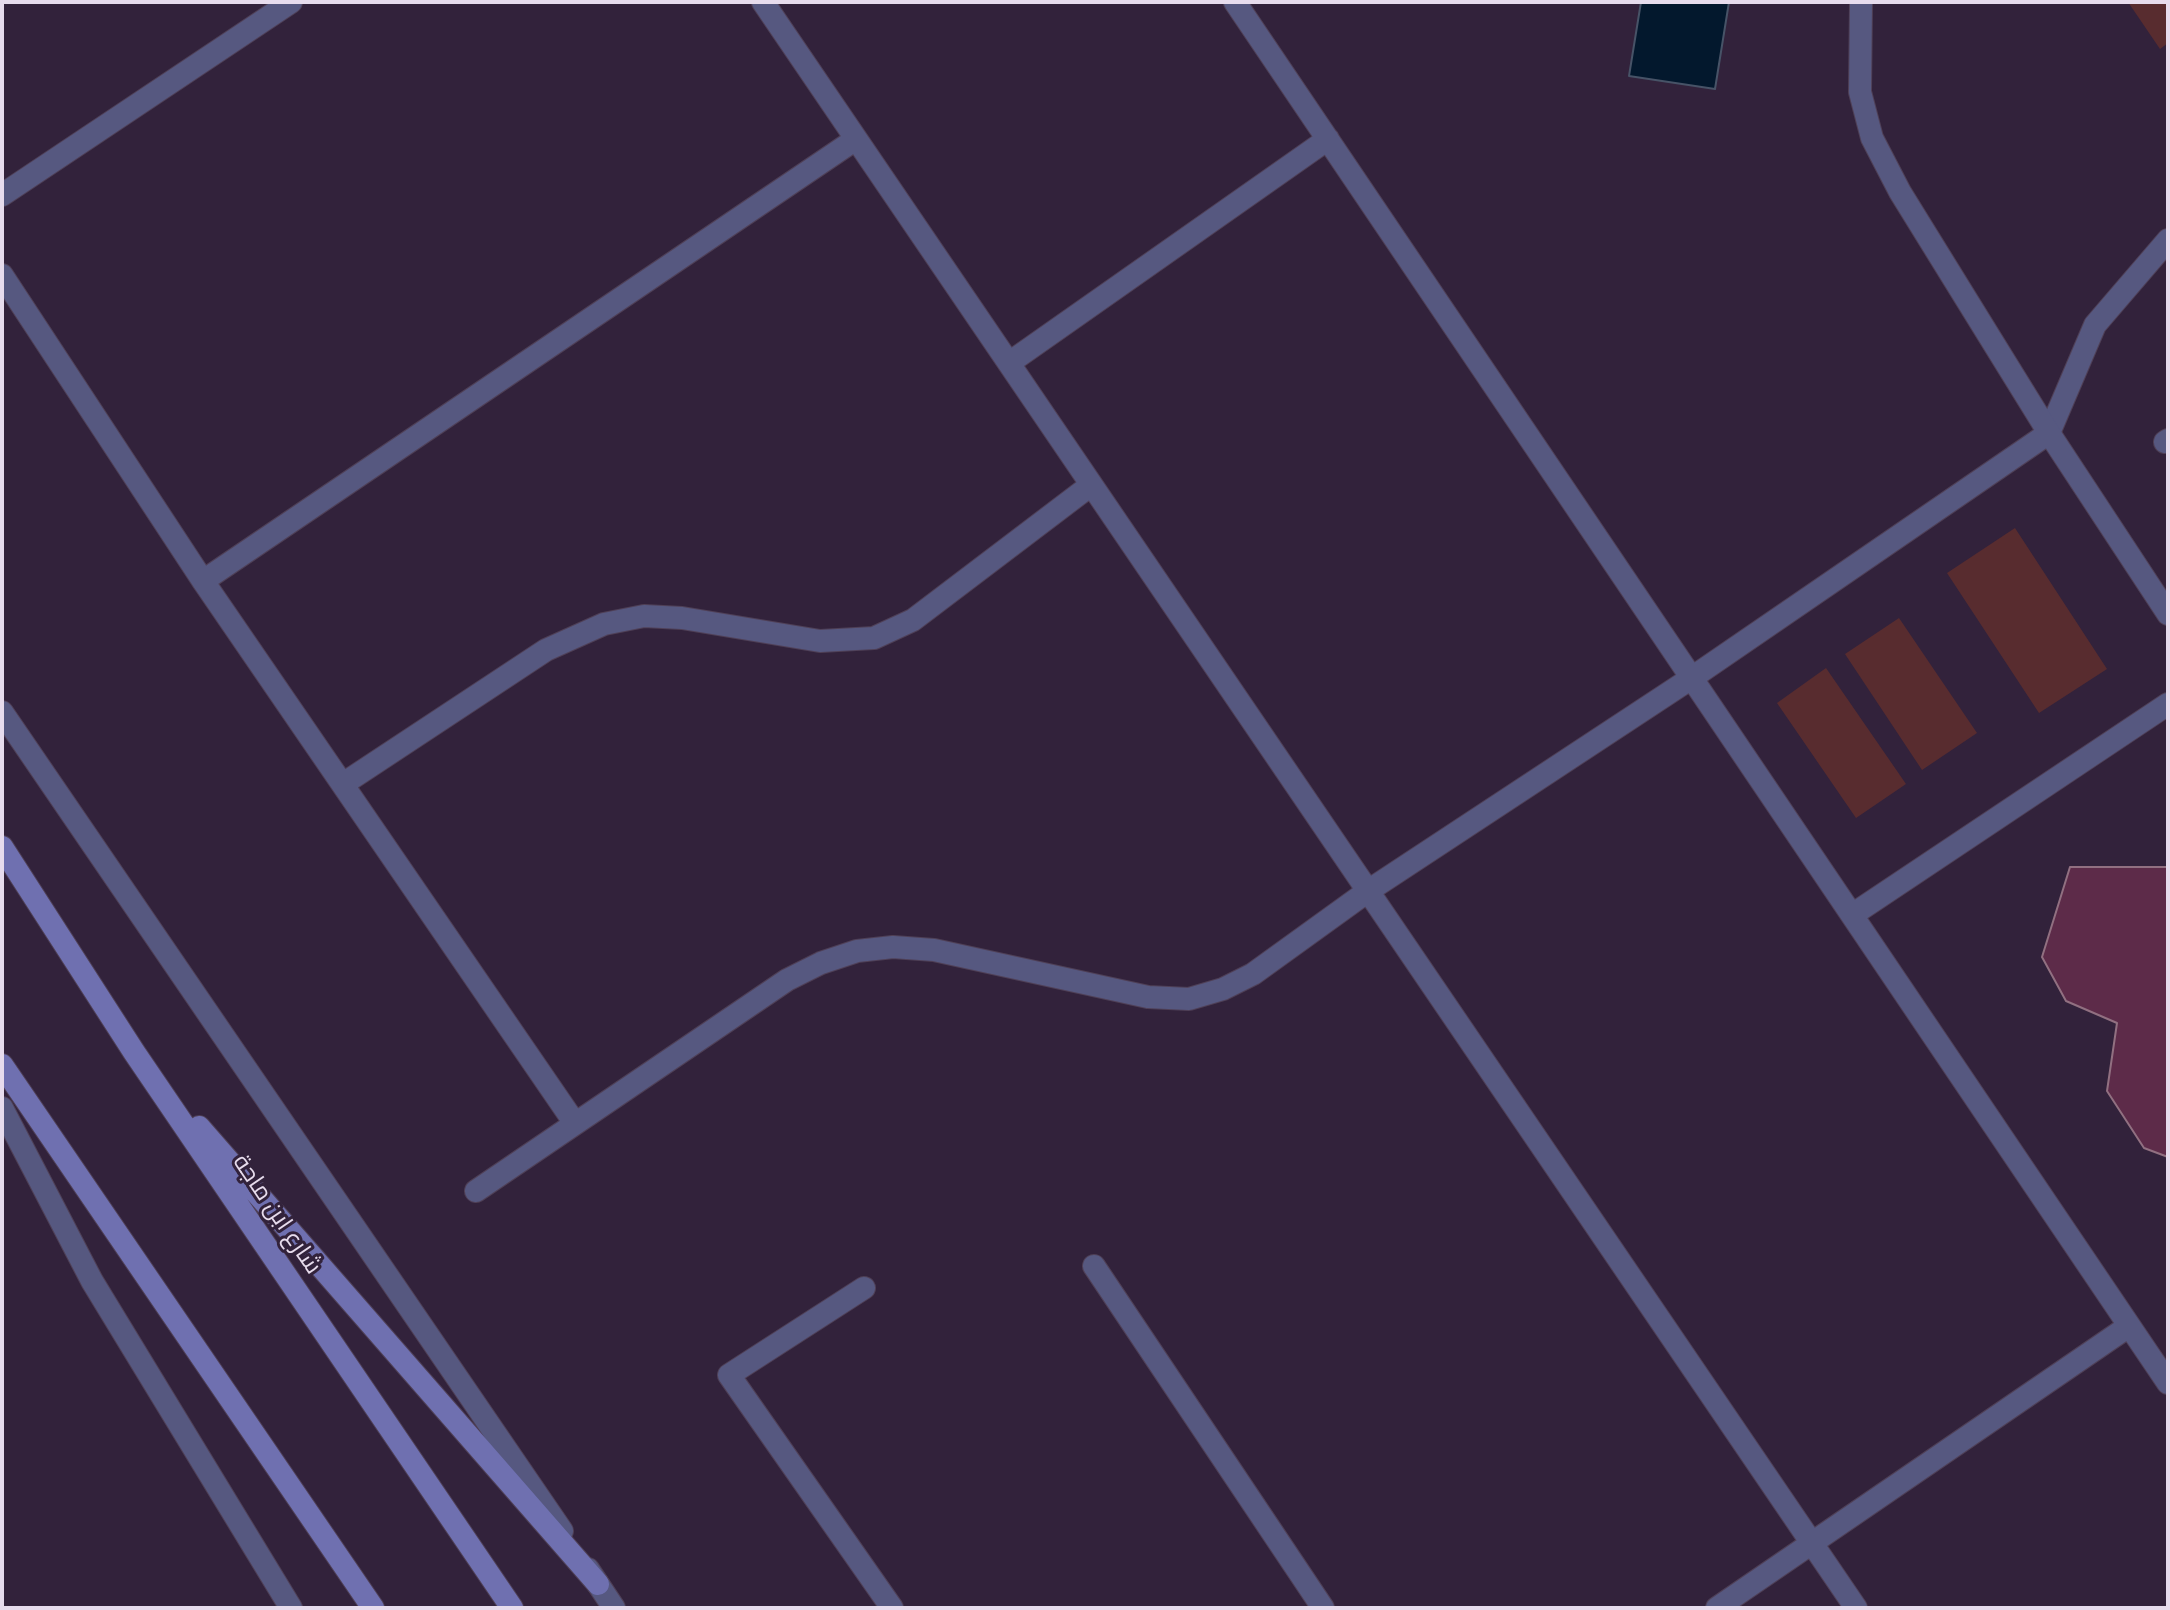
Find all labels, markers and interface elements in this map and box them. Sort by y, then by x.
street label: شارع ابن ماجة [225,1150,327,1280]

